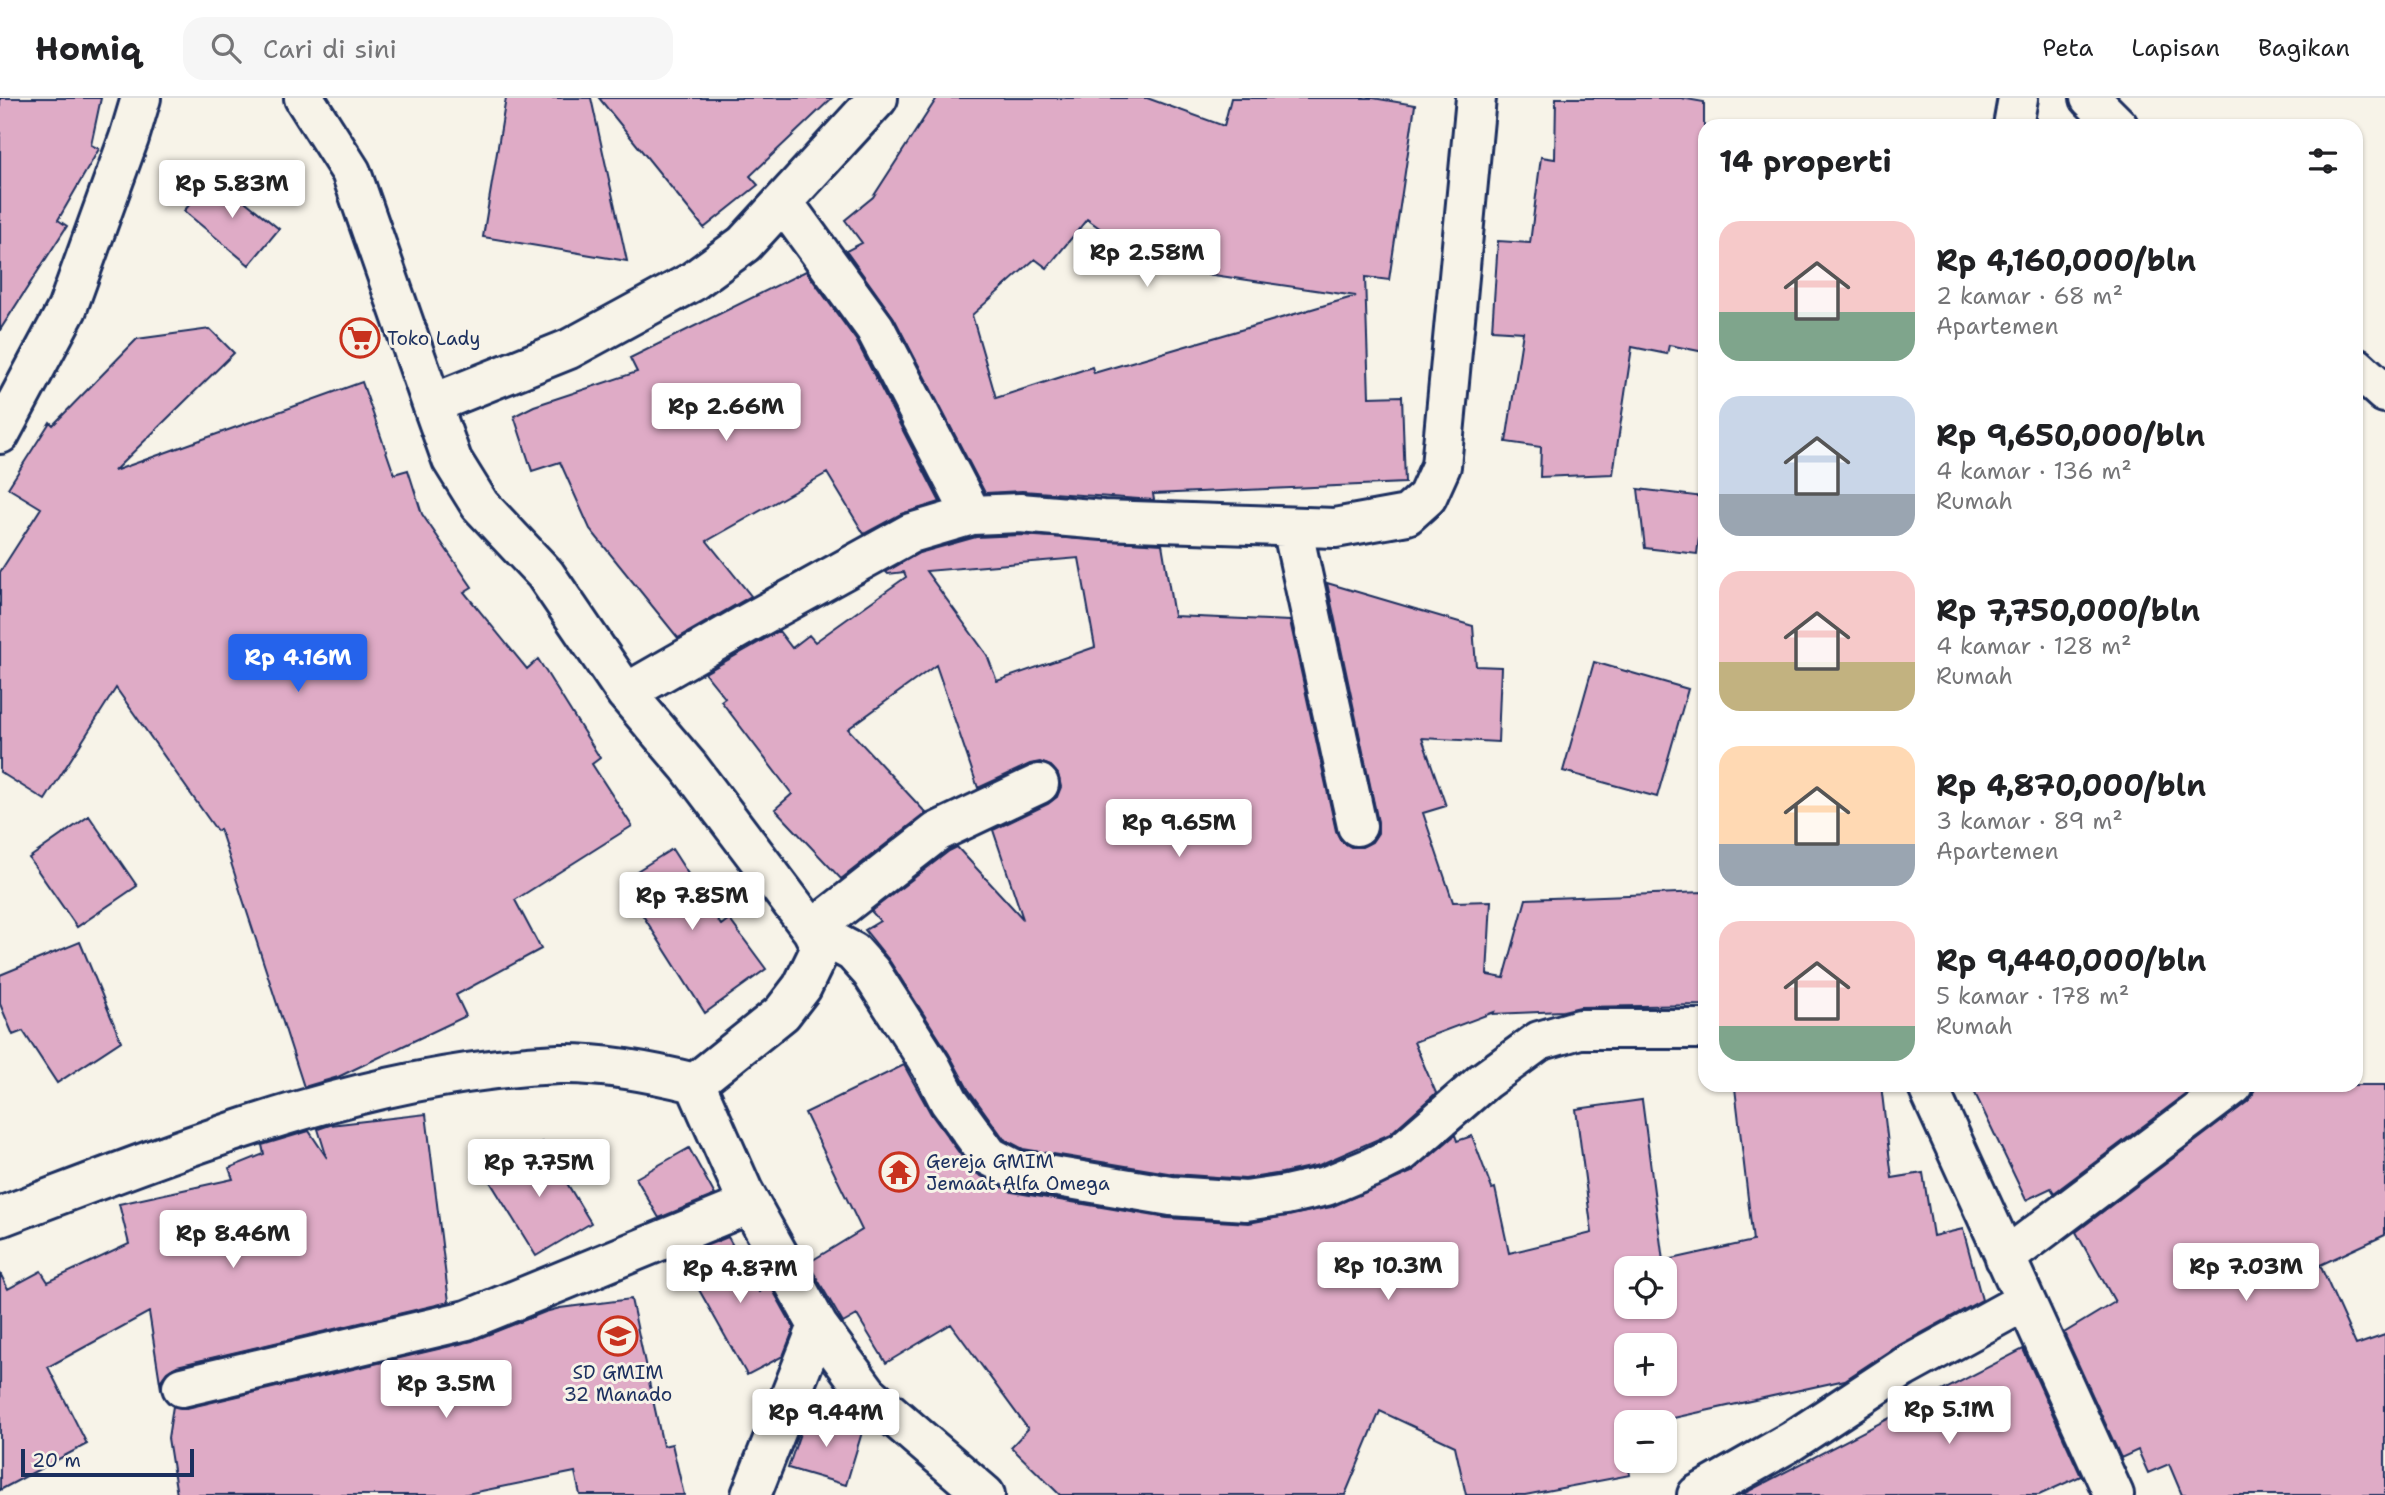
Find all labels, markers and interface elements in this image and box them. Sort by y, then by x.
search box [183,17,673,80]
text: Homiq [35,26,141,71]
icon: search [207,29,245,67]
text: Cari di sini [263,31,397,66]
text: Peta [2042,32,2093,64]
text: Lapisan [2131,32,2220,64]
text: Bagikan [2258,32,2350,64]
text: 14 properti [1719,141,1892,182]
icon: filters [2304,142,2342,180]
pin: Rp 5.83M [160,160,304,220]
text: Rp 5.83M [175,168,289,198]
pin: Rp 2.58M [1075,230,1219,289]
text: Rp 2.58M [1089,237,1205,267]
text: Rp 4,160,000/bln [1936,240,2196,281]
icon: home [1775,249,1859,333]
text: 2 kamar · 68 m² [1936,281,2123,311]
text: Apartemen [1936,311,2059,341]
supermarket icon: Toko Lady [339,317,381,359]
place label: Toko Lady [387,326,480,351]
pin: Rp 2.66M [654,384,798,443]
text: Rp 2.66M [668,391,784,421]
text: Rp 9,650,000/bln [1936,415,2205,456]
icon: home [1775,424,1859,508]
text: 4 kamar · 136 m² [1936,456,2132,486]
text: Rumah [1936,486,2013,516]
text: Rp 7,750,000/bln [1936,590,2200,631]
icon: home [1775,599,1859,683]
text: 4 kamar · 128 m² [1936,631,2132,661]
pin: Rp 4.16M [226,634,370,694]
text: Rp 4.16M [244,642,352,672]
text: Rumah [1936,661,2013,691]
text: Rp 4,870,000/bln [1936,765,2206,806]
icon: home [1775,774,1859,858]
pin: Rp 9.65M [1107,800,1251,859]
text: 3 kamar · 89 m² [1936,806,2123,836]
text: Rp 9.65M [1122,807,1236,837]
text: Apartemen [1936,836,2059,866]
pin: Rp 7.85M [620,872,764,932]
text: Rp 7.85M [635,880,749,910]
text: Rp 9,440,000/bln [1936,940,2207,981]
icon: home [1775,949,1859,1033]
text: 5 kamar · 178 m² [1936,981,2129,1011]
text: Rumah [1936,1011,2013,1041]
pin: Rp 7.75M [467,1140,611,1199]
text: Rp 7.75M [484,1147,594,1177]
place label: Gereja GMIM Jemaat Alfa Omega [926,1149,1110,1196]
temple icon: Gereja GMIM Jemaat Alfa Omega [878,1151,920,1193]
pin: Rp 8.46M [161,1210,305,1270]
text: Rp 8.46M [176,1218,290,1248]
pin: Rp 10.3M [1316,1242,1460,1302]
pin: Rp 7.03M [2174,1244,2318,1303]
pin: Rp 4.87M [668,1246,812,1305]
text: Rp 10.3M [1333,1250,1443,1280]
text: Rp 7.03M [2189,1251,2303,1281]
text: Rp 4.87M [682,1253,798,1283]
map controls [1614,1256,1677,1473]
button: locate [1614,1256,1677,1319]
school or university icon: SD GMIM 32 Manado [597,1315,639,1357]
button: + [1614,1333,1677,1396]
pin: Rp 3.5M [381,1360,511,1420]
place label: SD GMIM 32 Manado [564,1360,672,1407]
text: Rp 3.5M [397,1368,495,1398]
pin: Rp 5.1M [1884,1386,2014,1446]
pin: Rp 9.44M [754,1390,898,1449]
text: Rp 5.1M [1904,1394,1994,1424]
text: Rp 9.44M [768,1397,884,1427]
button: − [1614,1410,1677,1473]
scale bar [21,1446,194,1478]
text: 20 m [32,1448,81,1473]

